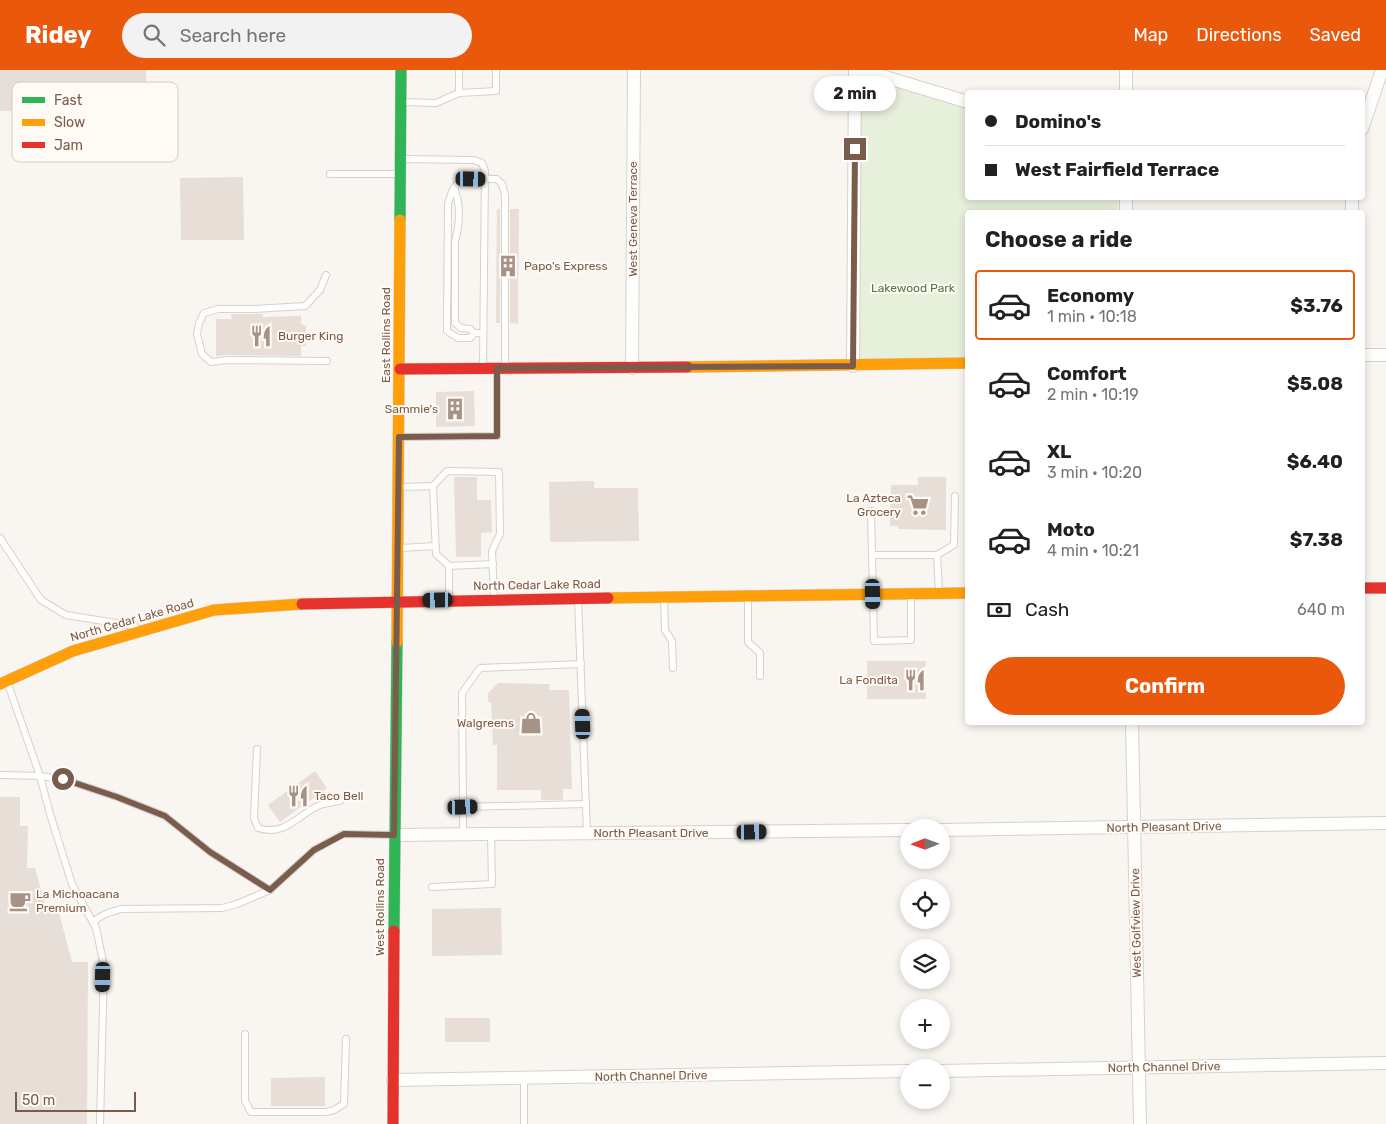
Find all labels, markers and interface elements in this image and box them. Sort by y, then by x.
search box [122,13,472,58]
text: Ridey [25,21,92,49]
icon: search [140,21,168,49]
text: Search here [180,24,286,47]
text: Map [1133,24,1168,46]
text: Directions [1196,24,1282,46]
text: Saved [1310,24,1361,46]
callout: 2 min [814,77,896,112]
legend [12,82,178,162]
text: 2 min [833,84,877,103]
text: Fast [54,92,83,109]
text: Domino's [1015,110,1101,133]
text: Slow [54,114,85,131]
text: Jam [54,137,83,154]
route end [844,138,866,160]
text: West Fairfield Terrace [1015,158,1219,181]
street label: West Geneva Terrace [626,161,640,277]
car [455,171,486,187]
text: Choose a ride [985,226,1132,253]
building icon: Papo's Express [495,253,521,279]
place label: Papo's Express [524,259,608,273]
park label: Lakewood Park [871,281,956,295]
icon: car [987,283,1032,328]
text: Economy [1047,284,1134,307]
street label: East Rollins Road [379,287,393,383]
text: $3.76 [1290,294,1343,317]
text: 1 min · 10:18 [1047,307,1137,326]
restaurant icon: Burger King [248,323,274,349]
place label: Burger King [278,329,343,343]
icon: car [987,361,1032,406]
text: Comfort [1047,362,1127,385]
text: $5.08 [1287,372,1343,395]
text: 2 min · 10:19 [1047,385,1139,404]
building icon: Sammie's [442,396,468,422]
place label: Sammie's [385,402,438,416]
icon: car [987,439,1032,484]
text: XL [1047,440,1071,463]
text: $6.40 [1287,450,1343,473]
text: 3 min · 10:20 [1047,463,1142,482]
place label: La Azteca Grocery [846,491,901,519]
supermarket icon: La Azteca Grocery [905,492,931,518]
icon: car [987,517,1032,562]
text: Moto [1047,518,1095,541]
text: $7.38 [1290,528,1343,551]
text: 4 min · 10:21 [1047,541,1139,560]
street label: North Cedar Lake Road [473,577,601,593]
car [865,579,880,609]
car [422,592,453,608]
street label: North Cedar Lake Road [69,596,195,644]
icon: cash [985,596,1013,624]
text: Cash [1025,598,1069,621]
text: 640 m [1297,600,1345,619]
button: Confirm [985,657,1345,715]
restaurant icon: La Fondita [902,667,928,693]
place label: La Fondita [839,673,898,687]
car [574,709,591,739]
shop icon: Walgreens [518,710,544,736]
place label: Walgreens [457,716,514,730]
route start [52,768,74,790]
restaurant icon: Taco Bell [285,783,311,809]
place label: Taco Bell [314,789,364,803]
car [447,799,478,815]
north arrow [900,819,950,869]
map controls [900,819,950,1109]
street label: North Pleasant Drive [1106,819,1222,835]
car [736,824,767,840]
street label: North Pleasant Drive [593,826,709,840]
street label: West Rollins Road [373,858,387,956]
street label: West Golfview Drive [1128,868,1144,978]
button: locate [900,879,950,929]
place label: La Michoacana Premium [36,887,119,915]
cafe icon: La Michoacana Premium [7,888,33,914]
button: layers [900,939,950,989]
car [95,962,110,992]
button: + [900,999,950,1049]
button: − [900,1059,950,1109]
street label: North Channel Drive [1108,1059,1221,1075]
street label: North Channel Drive [595,1068,708,1084]
scale bar [15,1089,136,1112]
text: 50 m [22,1092,55,1109]

